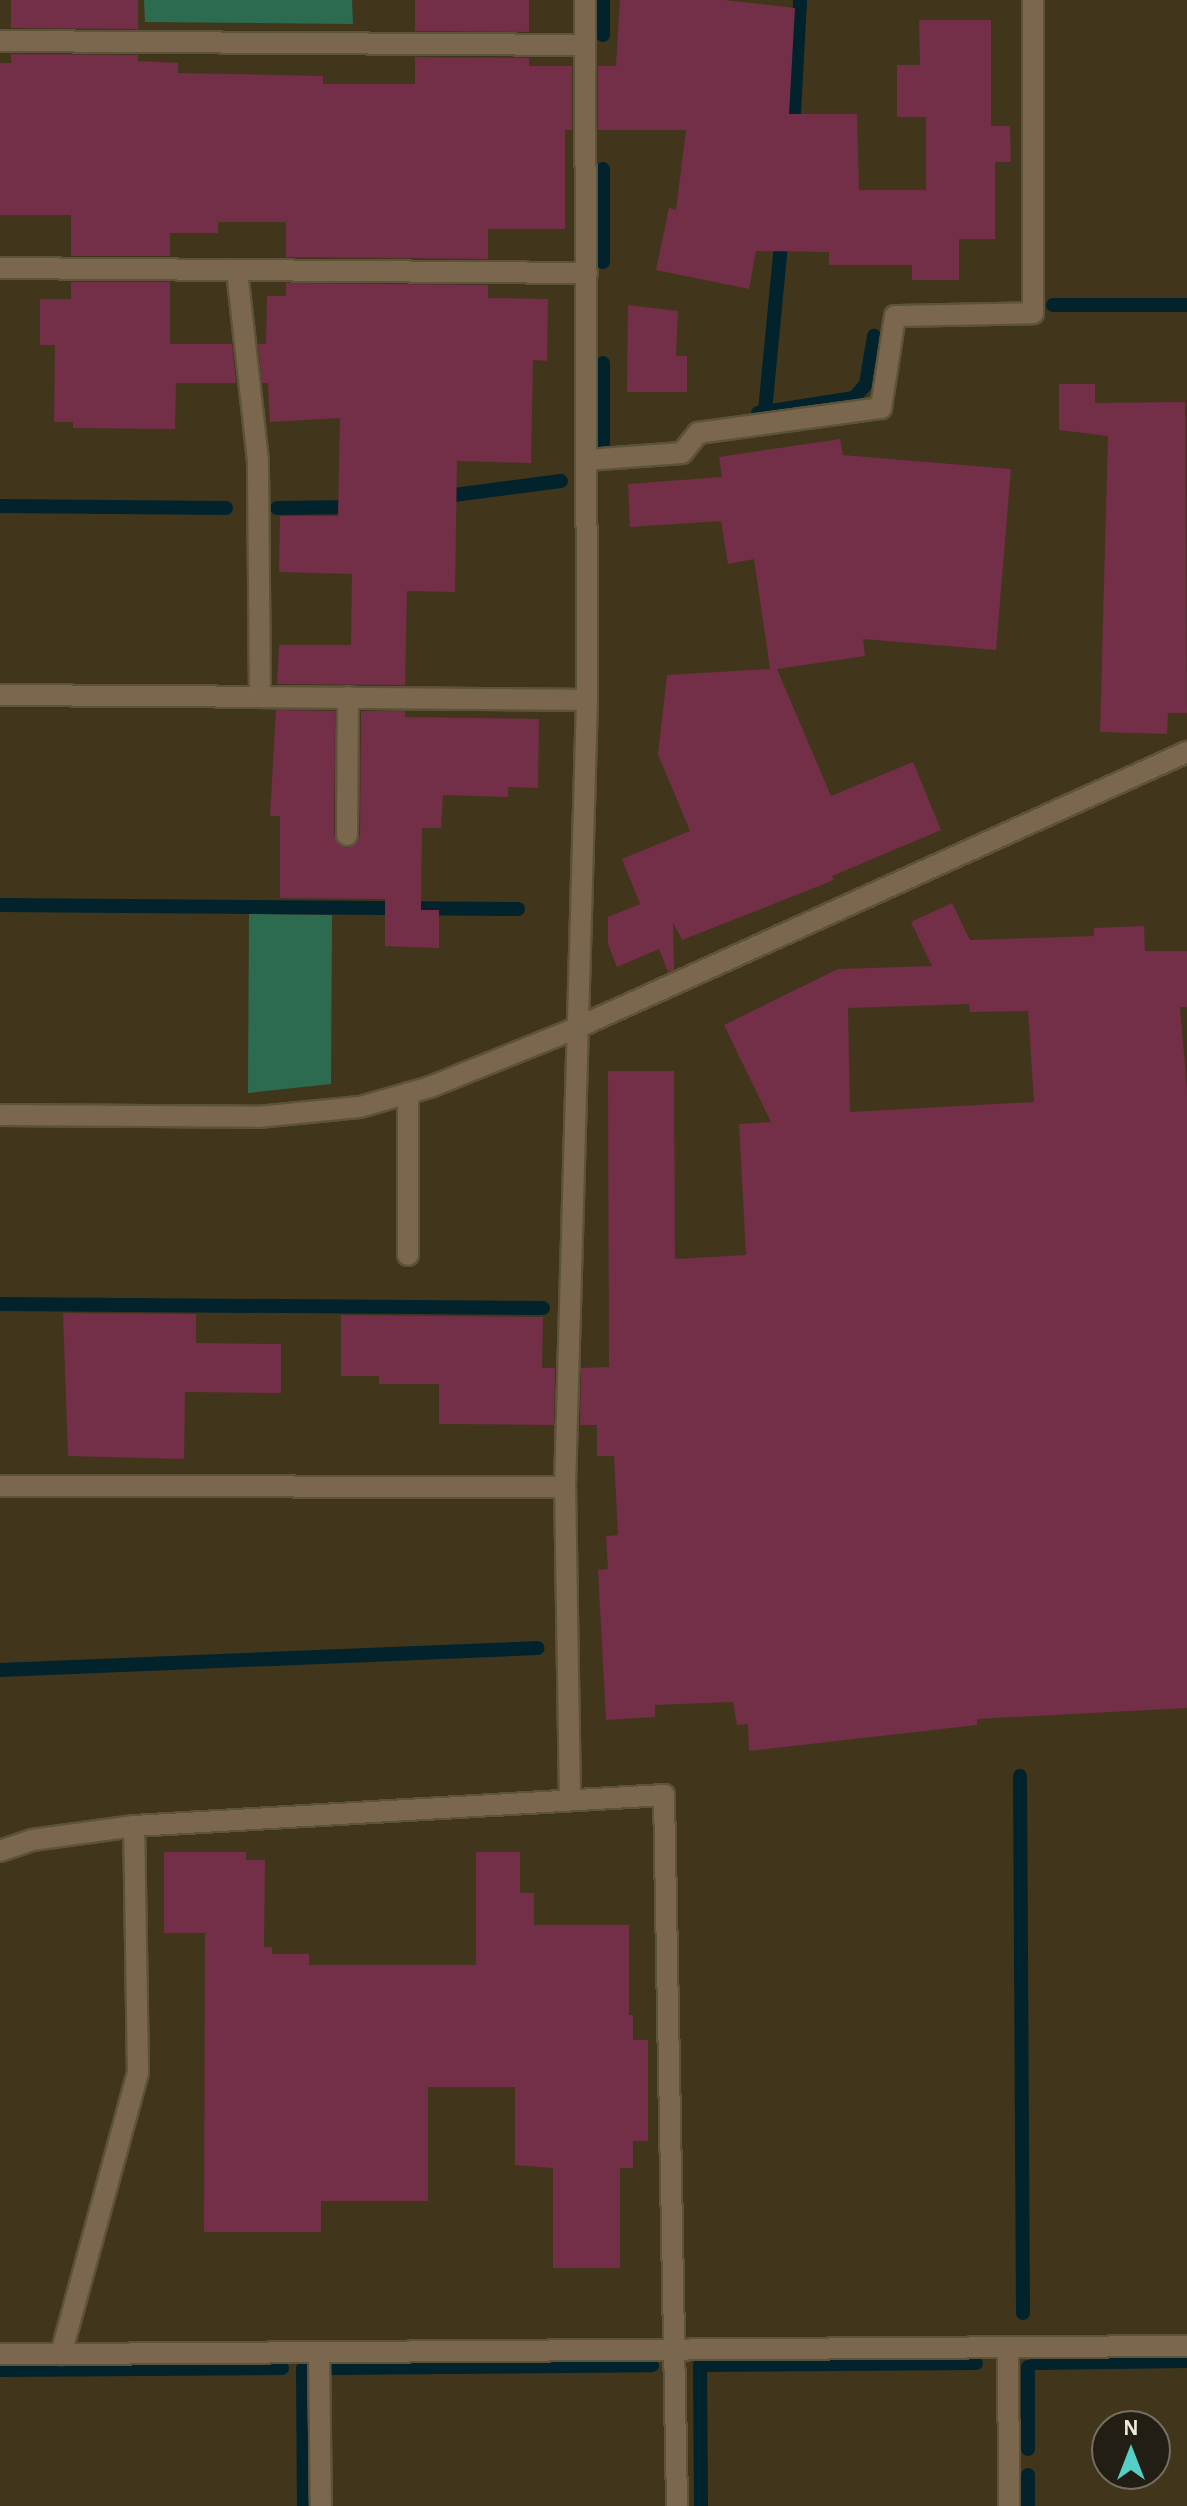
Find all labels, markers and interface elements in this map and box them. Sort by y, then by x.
north arrow [1091,2410,1171,2490]
text: N [1123,2417,1139,2439]

